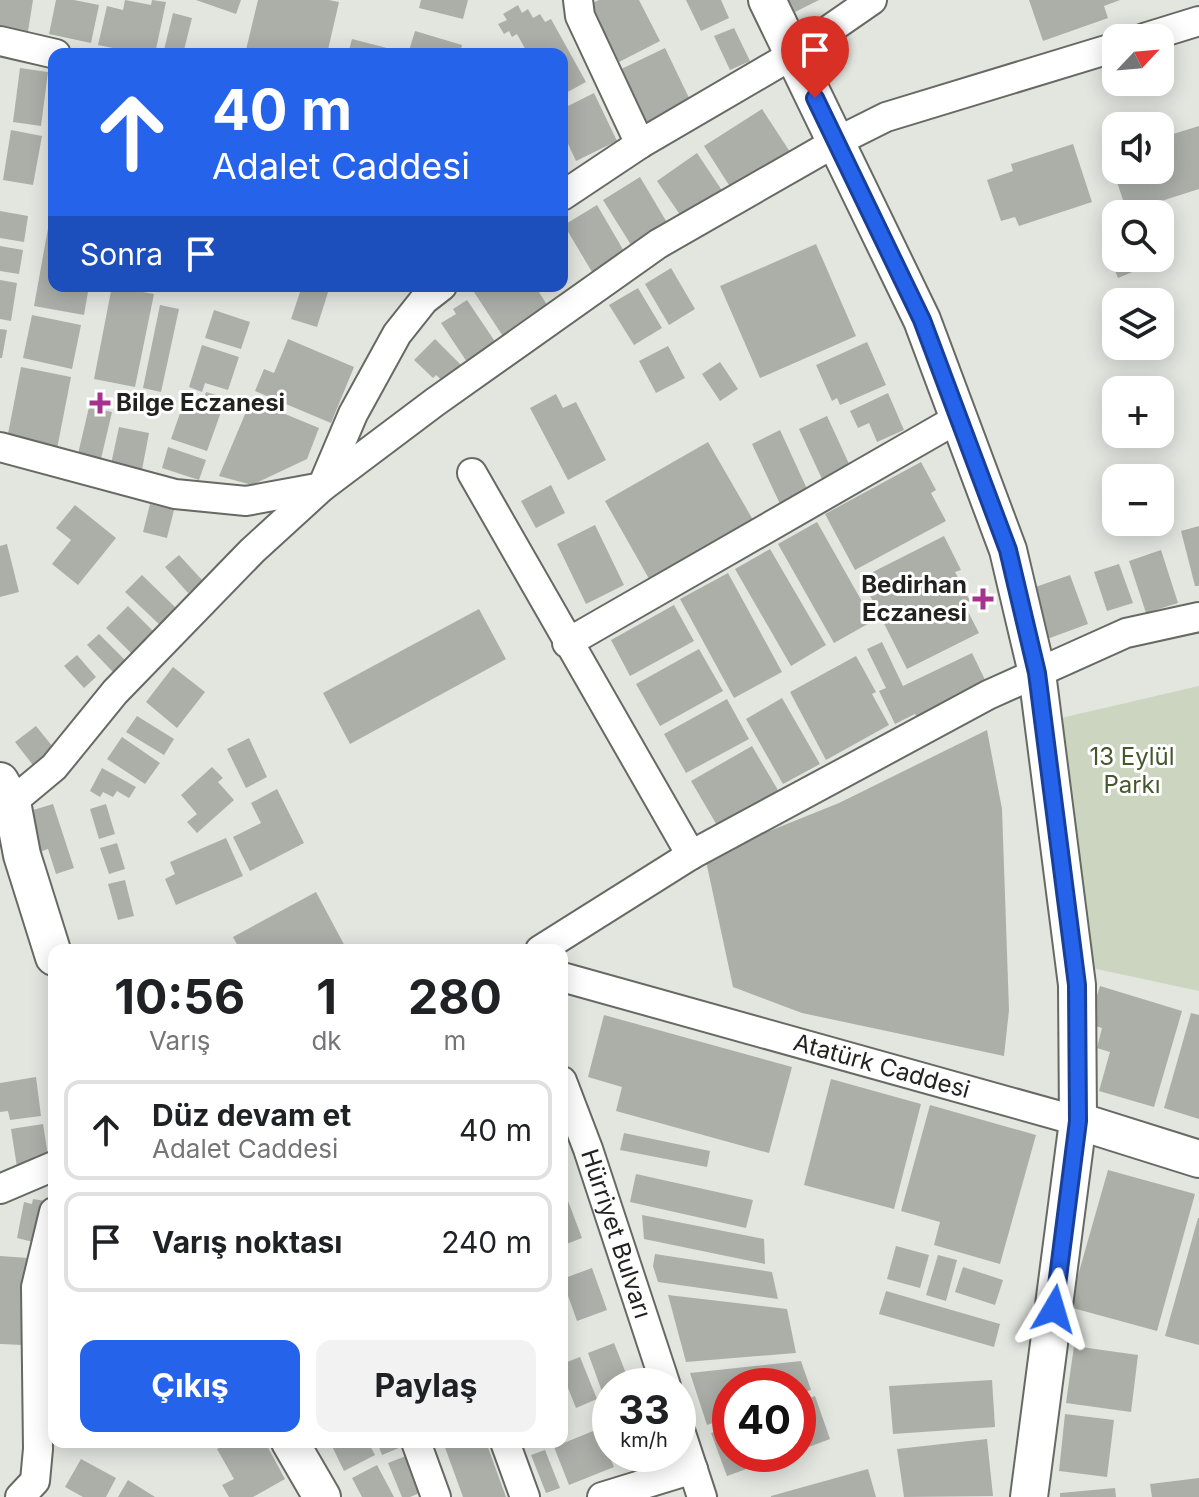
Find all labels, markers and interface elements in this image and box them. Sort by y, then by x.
pin [781,16,849,98]
north arrow [1102,24,1174,96]
map controls [1102,24,1174,536]
icon: arrive [793,28,837,72]
text: 40 m [212,76,352,144]
icon: ahead [80,80,184,184]
button: sound [1102,112,1174,184]
text: Adalet Caddesi [212,144,470,188]
button: search [1102,200,1174,272]
icon: arrive [179,232,223,276]
text: Sonra [80,236,163,272]
button: layers [1102,288,1174,360]
button: + [1102,376,1174,448]
place label: Bilge Eczanesi [116,388,285,417]
marker: Bilge Eczanesi [91,394,109,412]
button: − [1102,464,1174,536]
place label: Bedirhan Eczanesi [861,570,967,627]
marker: Bedirhan Eczanesi [974,590,992,608]
park label: 13 Eylül Parkı [1089,742,1175,799]
text: 10:56 [114,967,245,1026]
text: 1 [316,967,337,1026]
text: 280 [408,967,502,1026]
text: Varış [149,1025,210,1056]
text: dk [311,1025,342,1056]
text: m [443,1025,466,1056]
street label: Atatürk Caddesi [790,1027,973,1104]
text: Düz devam et [152,1097,351,1133]
icon: ahead [84,1108,128,1152]
text: 40 m [459,1112,532,1148]
text: Adalet Caddesi [152,1133,338,1164]
street label: Hürriyet Bulvarı [575,1145,658,1322]
icon: arrive [84,1220,128,1264]
text: Varış noktası [152,1224,342,1260]
text: 240 m [441,1224,532,1260]
position arrow [1012,1267,1096,1351]
button: Çıkış [80,1340,300,1432]
button: Paylaş [316,1340,536,1432]
speed limit sign: 40 [712,1368,816,1472]
text: 33 [618,1385,670,1434]
text: km/h [620,1428,668,1452]

